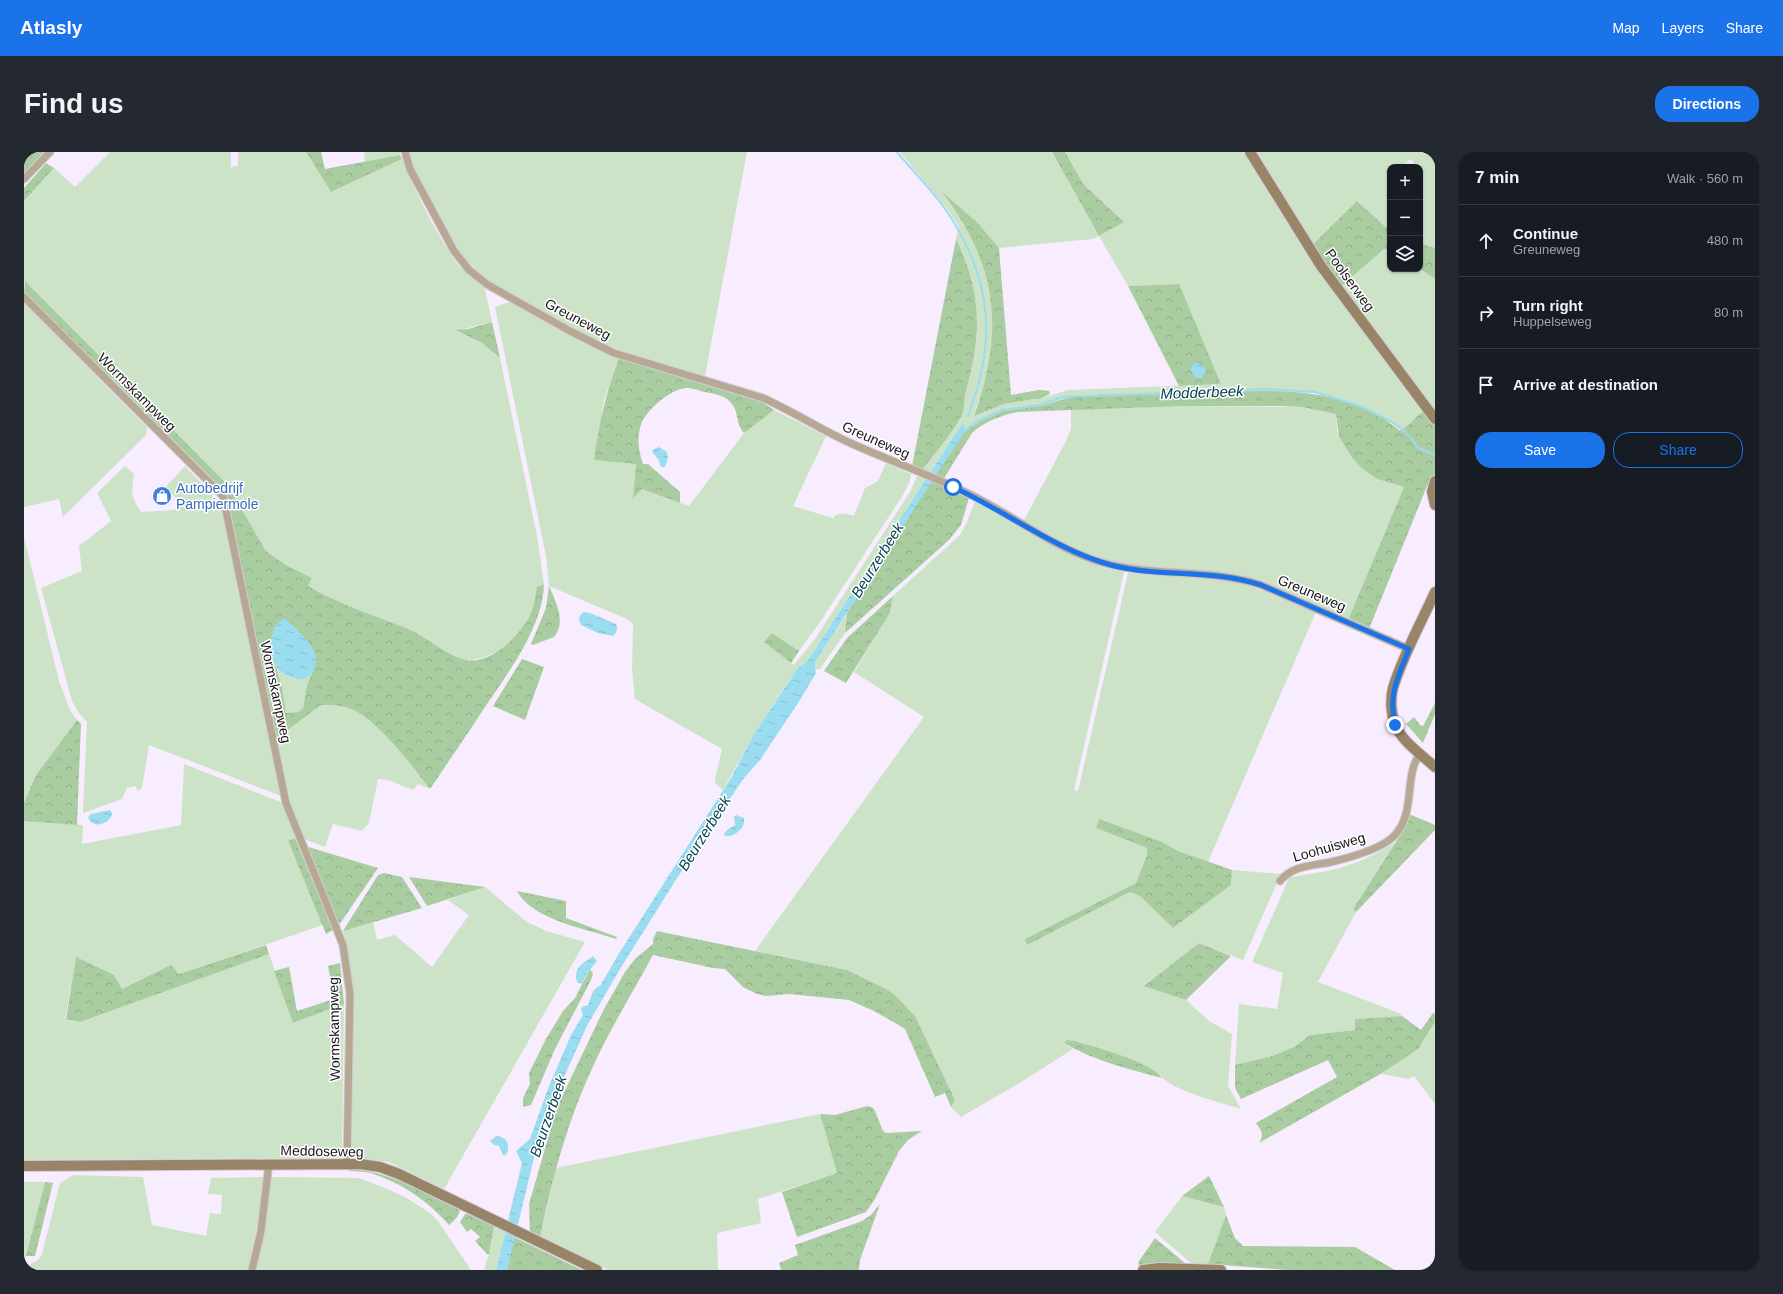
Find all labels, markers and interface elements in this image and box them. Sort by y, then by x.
text: Atlasly [20,17,82,38]
text: Map [1612,20,1640,36]
text: Layers [1662,20,1704,36]
text: Share [1726,20,1763,36]
button: Directions [1655,86,1759,122]
text: Find us [24,88,124,119]
map controls [1387,164,1423,272]
button: + [1387,164,1423,200]
text: 7 min [1475,168,1519,187]
text: Walk · 560 m [1667,171,1743,186]
button: − [1387,200,1423,236]
text: Continue [1513,225,1578,242]
icon: ahead [1475,230,1497,252]
text: 480 m [1707,233,1743,248]
button: layers [1387,236,1423,272]
text: Greuneweg [1513,242,1580,257]
street label: Poolserweg [1322,246,1378,314]
street label: Greuneweg [542,295,614,343]
text: Turn right [1513,297,1583,314]
icon: right [1475,302,1497,324]
text: 80 m [1714,305,1743,320]
text: Huppelseweg [1513,314,1592,329]
street label: Wormskampweg [95,350,179,434]
icon: arrive [1475,374,1497,396]
text: Arrive at destination [1513,376,1658,393]
water label: Modderbeek [1160,382,1245,402]
street label: Greuneweg [840,418,912,462]
button: Save [1475,432,1605,468]
button: Share [1613,432,1743,468]
route start [944,478,962,496]
place label: Autobedrijf Pampiermole [176,480,259,512]
shop icon: Autobedrijf Pampiermole [151,485,173,507]
water label: Beurzerbeek [847,518,908,601]
street label: Greuneweg [1276,571,1348,615]
street label: Wormskampweg [257,639,295,745]
route end [1386,716,1404,734]
water label: Beurzerbeek [674,791,735,874]
street label: Loohuisweg [1291,829,1367,865]
street label: Wormskampweg [325,977,343,1081]
water label: Beurzerbeek [526,1072,570,1159]
street label: Meddoseweg [280,1142,364,1160]

